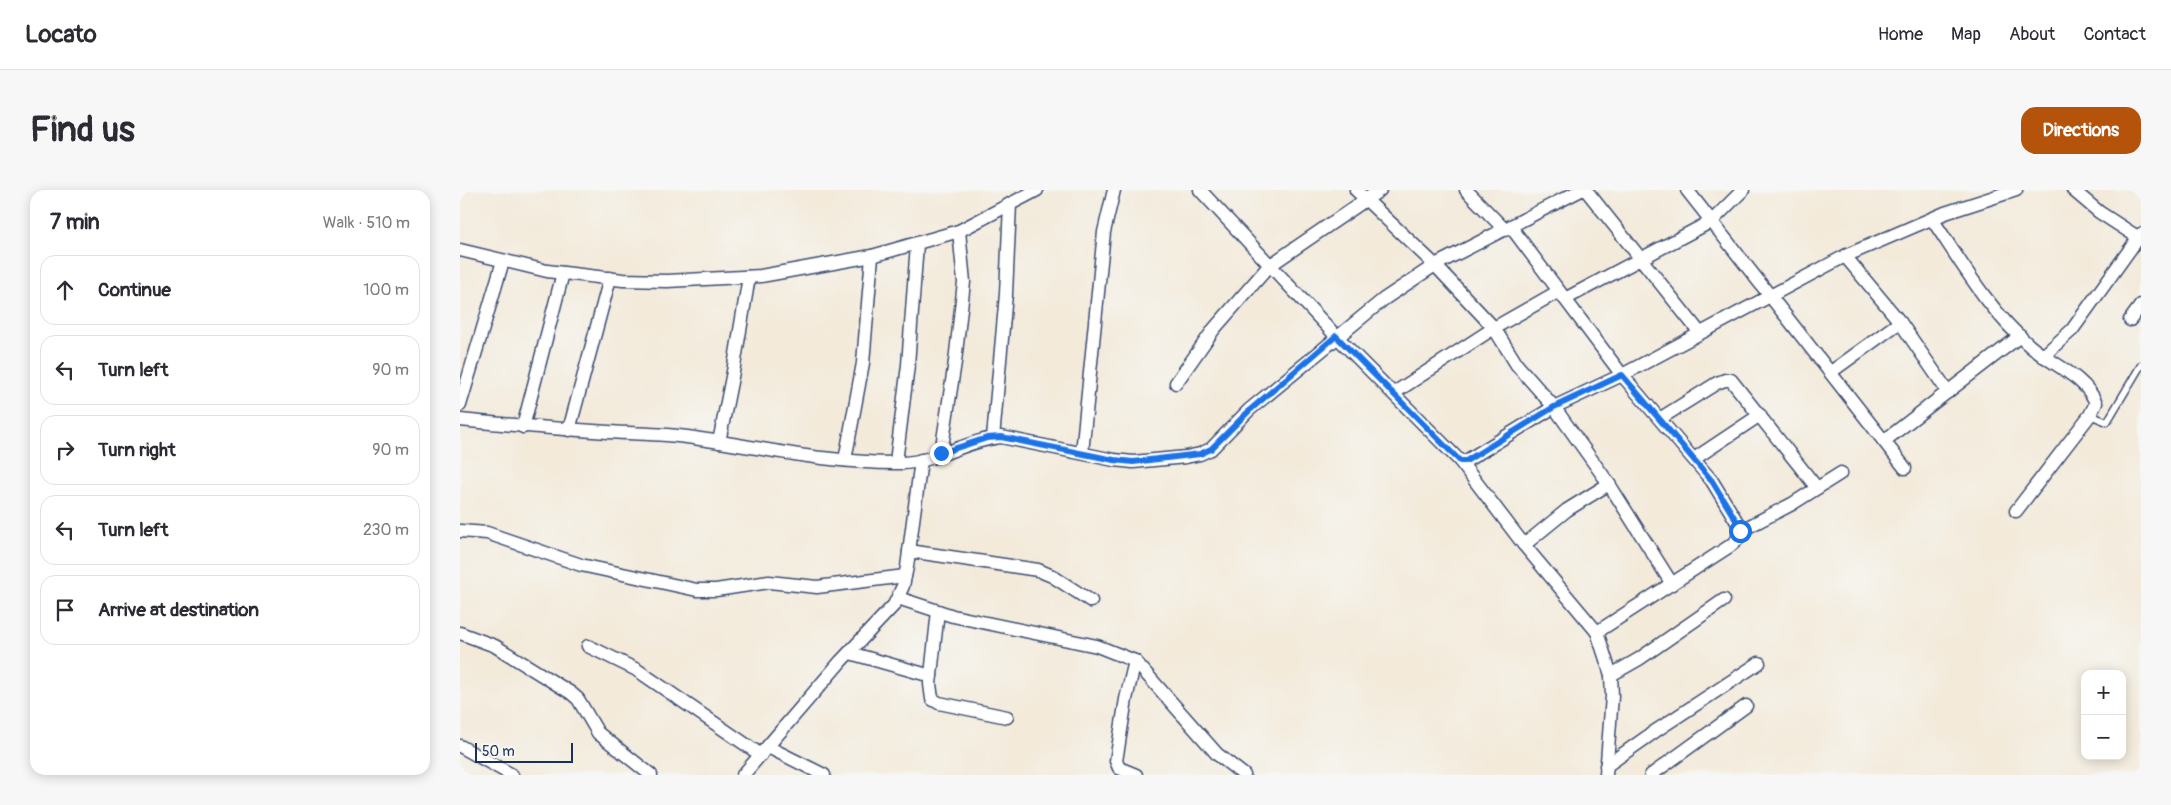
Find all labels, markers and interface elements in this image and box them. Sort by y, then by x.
text: Locato [25,20,97,49]
text: Home [1878,23,1923,46]
text: Map [1951,23,1981,46]
text: About [2009,23,2055,46]
text: Contact [2083,23,2146,46]
button: Directions [2021,107,2141,154]
text: Find us [30,108,135,152]
text: 7 min [50,209,100,236]
text: Walk · 510 m [323,213,410,233]
icon: ahead [51,276,79,304]
text: Continue [98,278,171,302]
text: 100 m [363,280,409,300]
icon: left [51,356,79,384]
text: Turn left [98,358,168,382]
text: 90 m [372,360,409,380]
icon: right [51,436,79,464]
text: Turn right [98,438,176,462]
text: 90 m [372,440,409,460]
route end [930,442,953,465]
icon: left [51,516,79,544]
text: Turn left [98,518,168,542]
text: 230 m [363,520,409,540]
route start [1729,520,1752,543]
icon: arrive [51,596,79,624]
text: Arrive at destination [98,598,259,622]
map controls [2081,670,2126,760]
button: + [2081,670,2126,715]
button: − [2081,715,2126,760]
scale bar [475,740,572,763]
text: 50 m [482,743,515,760]

